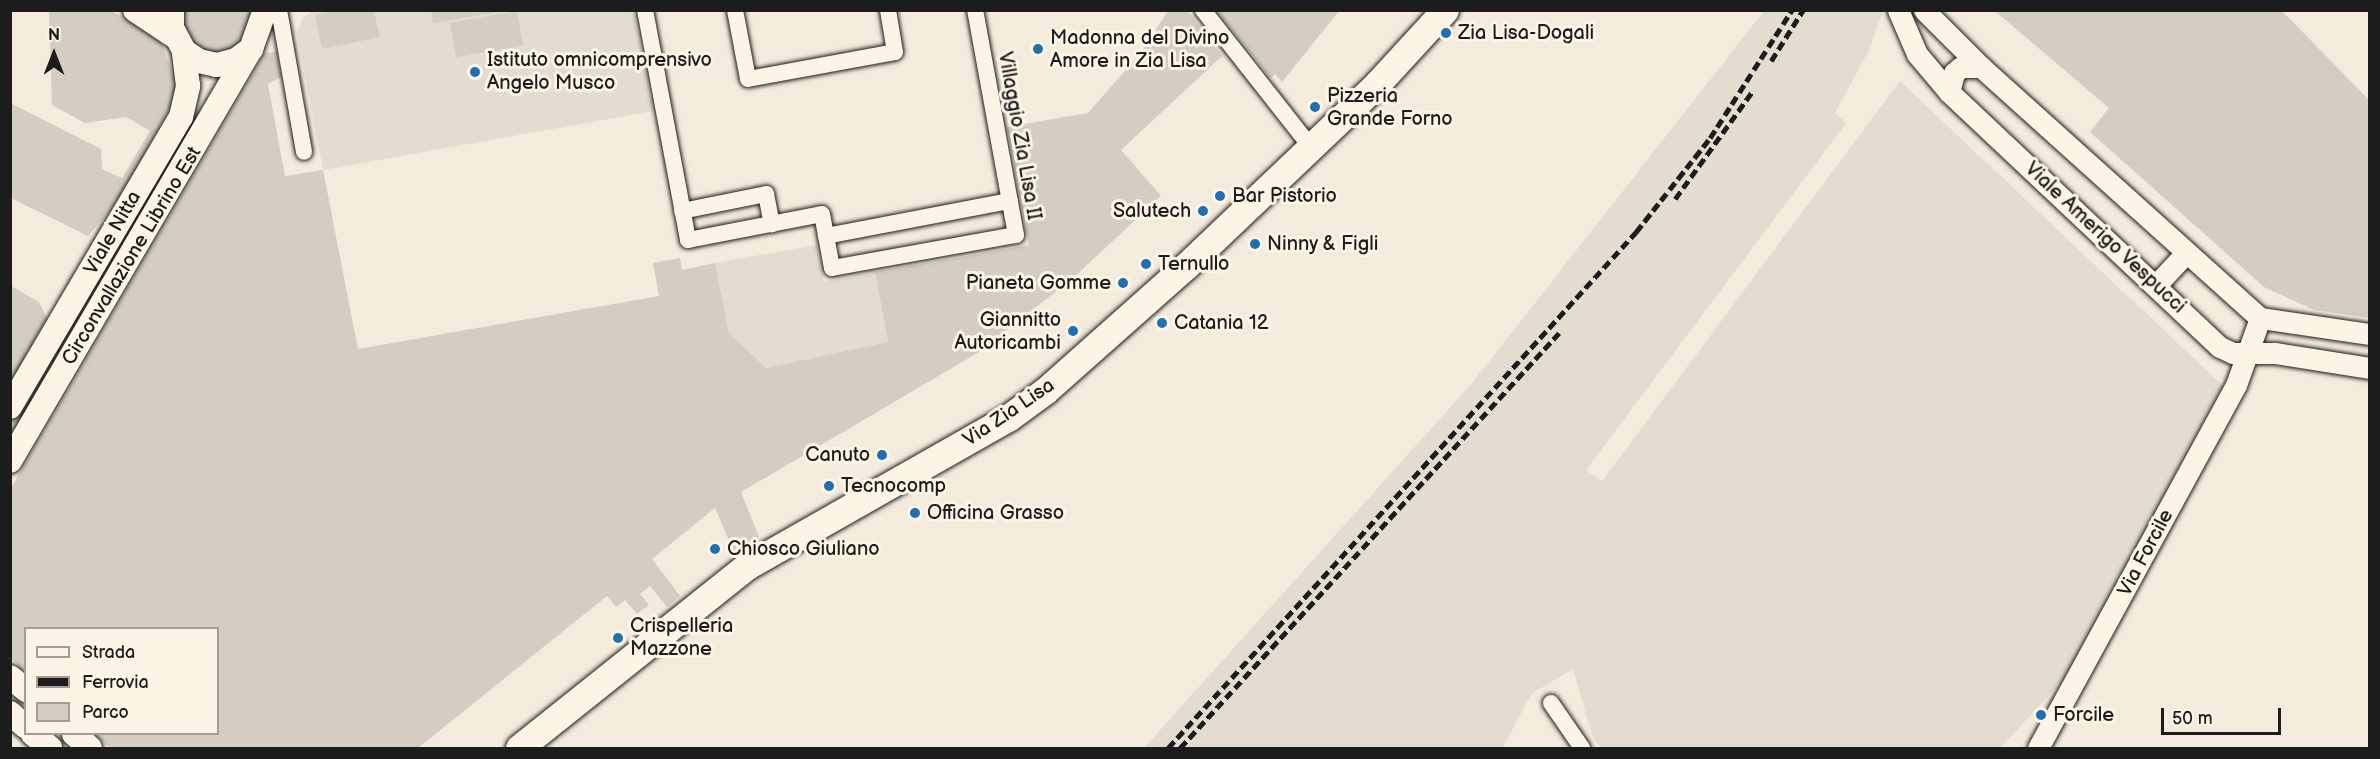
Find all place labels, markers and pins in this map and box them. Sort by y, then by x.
place label: Zia Lisa-Dogali [1458,21,1594,45]
place label: Madonna del Divino Amore in Zia Lisa [1050,26,1229,73]
marker: Zia Lisa-Dogali [1439,26,1453,40]
marker: Madonna del Divino Amore in Zia Lisa [1031,42,1045,56]
place label: Istituto omnicomprensivo Angelo Musco [487,48,712,95]
marker: Istituto omnicomprensivo Angelo Musco [468,65,482,79]
place label: Pizzeria Grande Forno [1327,84,1453,131]
marker: Pizzeria Grande Forno [1308,100,1322,114]
place label: Bar Pistorio [1232,184,1337,208]
marker: Bar Pistorio [1213,189,1227,203]
place label: Salutech [1113,199,1191,223]
marker: Salutech [1196,204,1210,218]
place label: Ninny & Figli [1267,232,1380,256]
marker: Ninny & Figli [1248,237,1262,251]
place label: Ternullo [1158,252,1229,276]
marker: Ternullo [1139,257,1153,271]
place label: Pianeta Gomme [966,271,1111,295]
marker: Pianeta Gomme [1116,276,1130,290]
place label: Giannitto Autoricambi [954,308,1061,355]
place label: Catania 12 [1174,311,1269,335]
marker: Catania 12 [1155,316,1169,330]
marker: Giannitto Autoricambi [1066,324,1080,338]
place label: Canuto [805,443,870,467]
marker: Canuto [875,448,889,462]
place label: Tecnocomp [841,474,946,498]
marker: Tecnocomp [822,479,836,493]
place label: Officina Grasso [927,501,1064,525]
marker: Officina Grasso [908,506,922,520]
place label: Chiosco Giuliano [727,537,880,561]
marker: Chiosco Giuliano [708,542,722,556]
place label: Crispelleria Mazzone [630,614,733,661]
marker: Crispelleria Mazzone [611,631,625,645]
place label: Forcile [2053,703,2114,727]
marker: Forcile [2034,708,2048,722]

